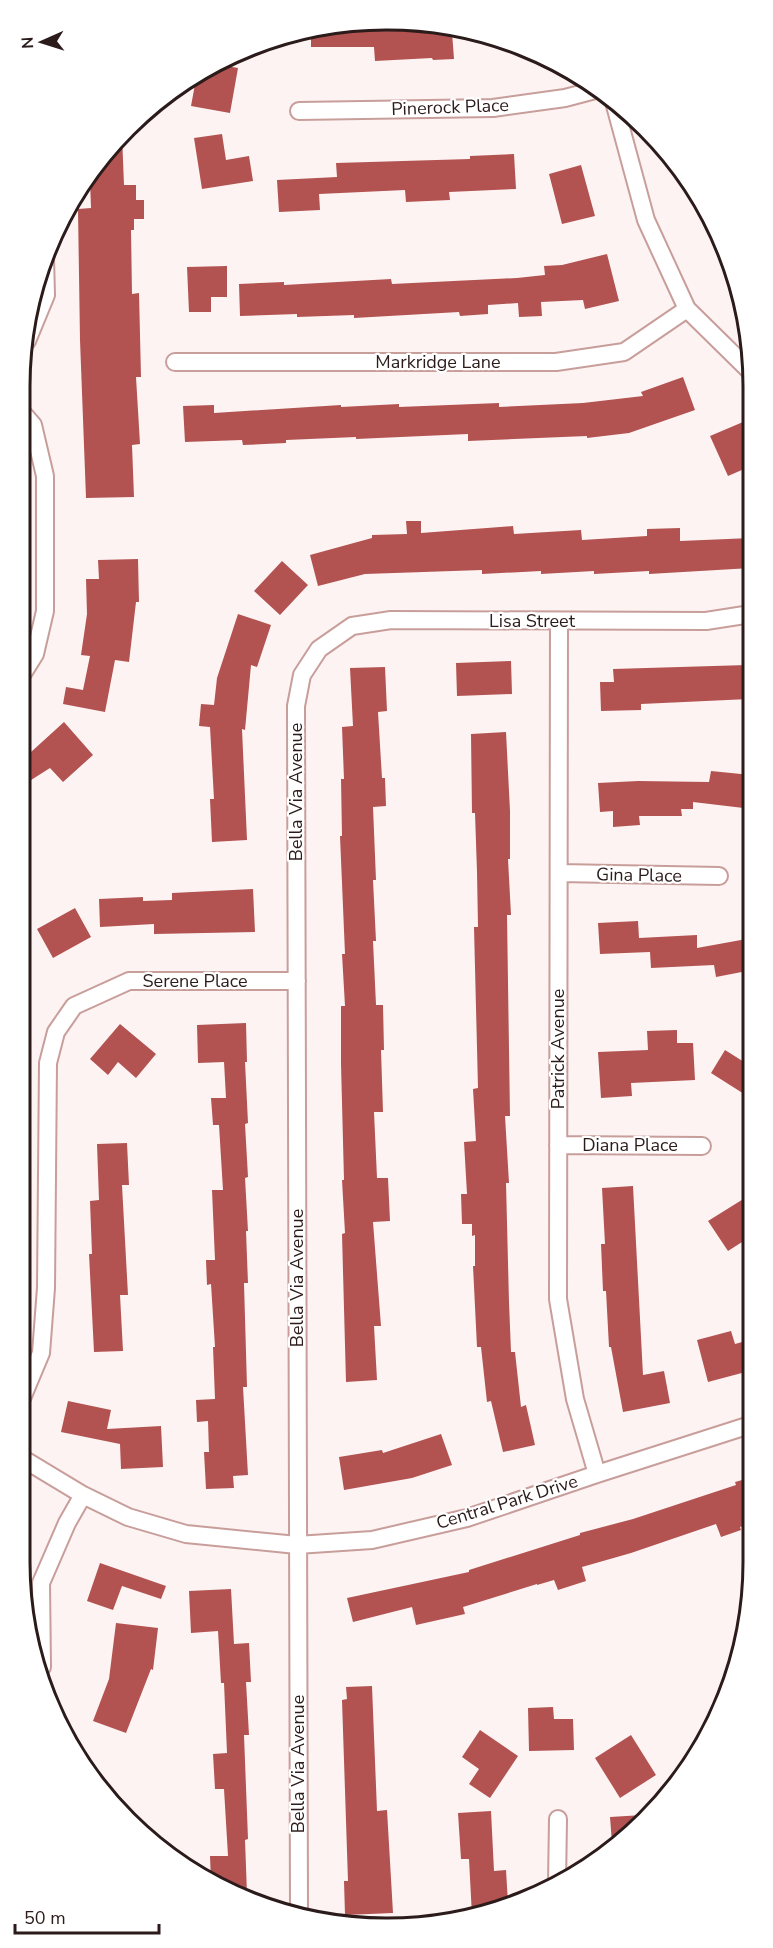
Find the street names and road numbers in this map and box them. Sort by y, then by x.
street label: Pinerock Place [391,93,509,121]
street label: Markridge Lane [375,350,501,374]
street label: Lisa Street [489,609,576,633]
street label: Bella Via Avenue [284,723,308,861]
street label: Gina Place [596,862,682,888]
street label: Serene Place [143,969,247,993]
street label: Patrick Avenue [546,989,570,1109]
street label: Diana Place [582,1133,678,1157]
street label: Bella Via Avenue [285,1209,309,1347]
street label: Central Park Drive [433,1469,581,1535]
street label: Bella Via Avenue [286,1695,310,1833]

